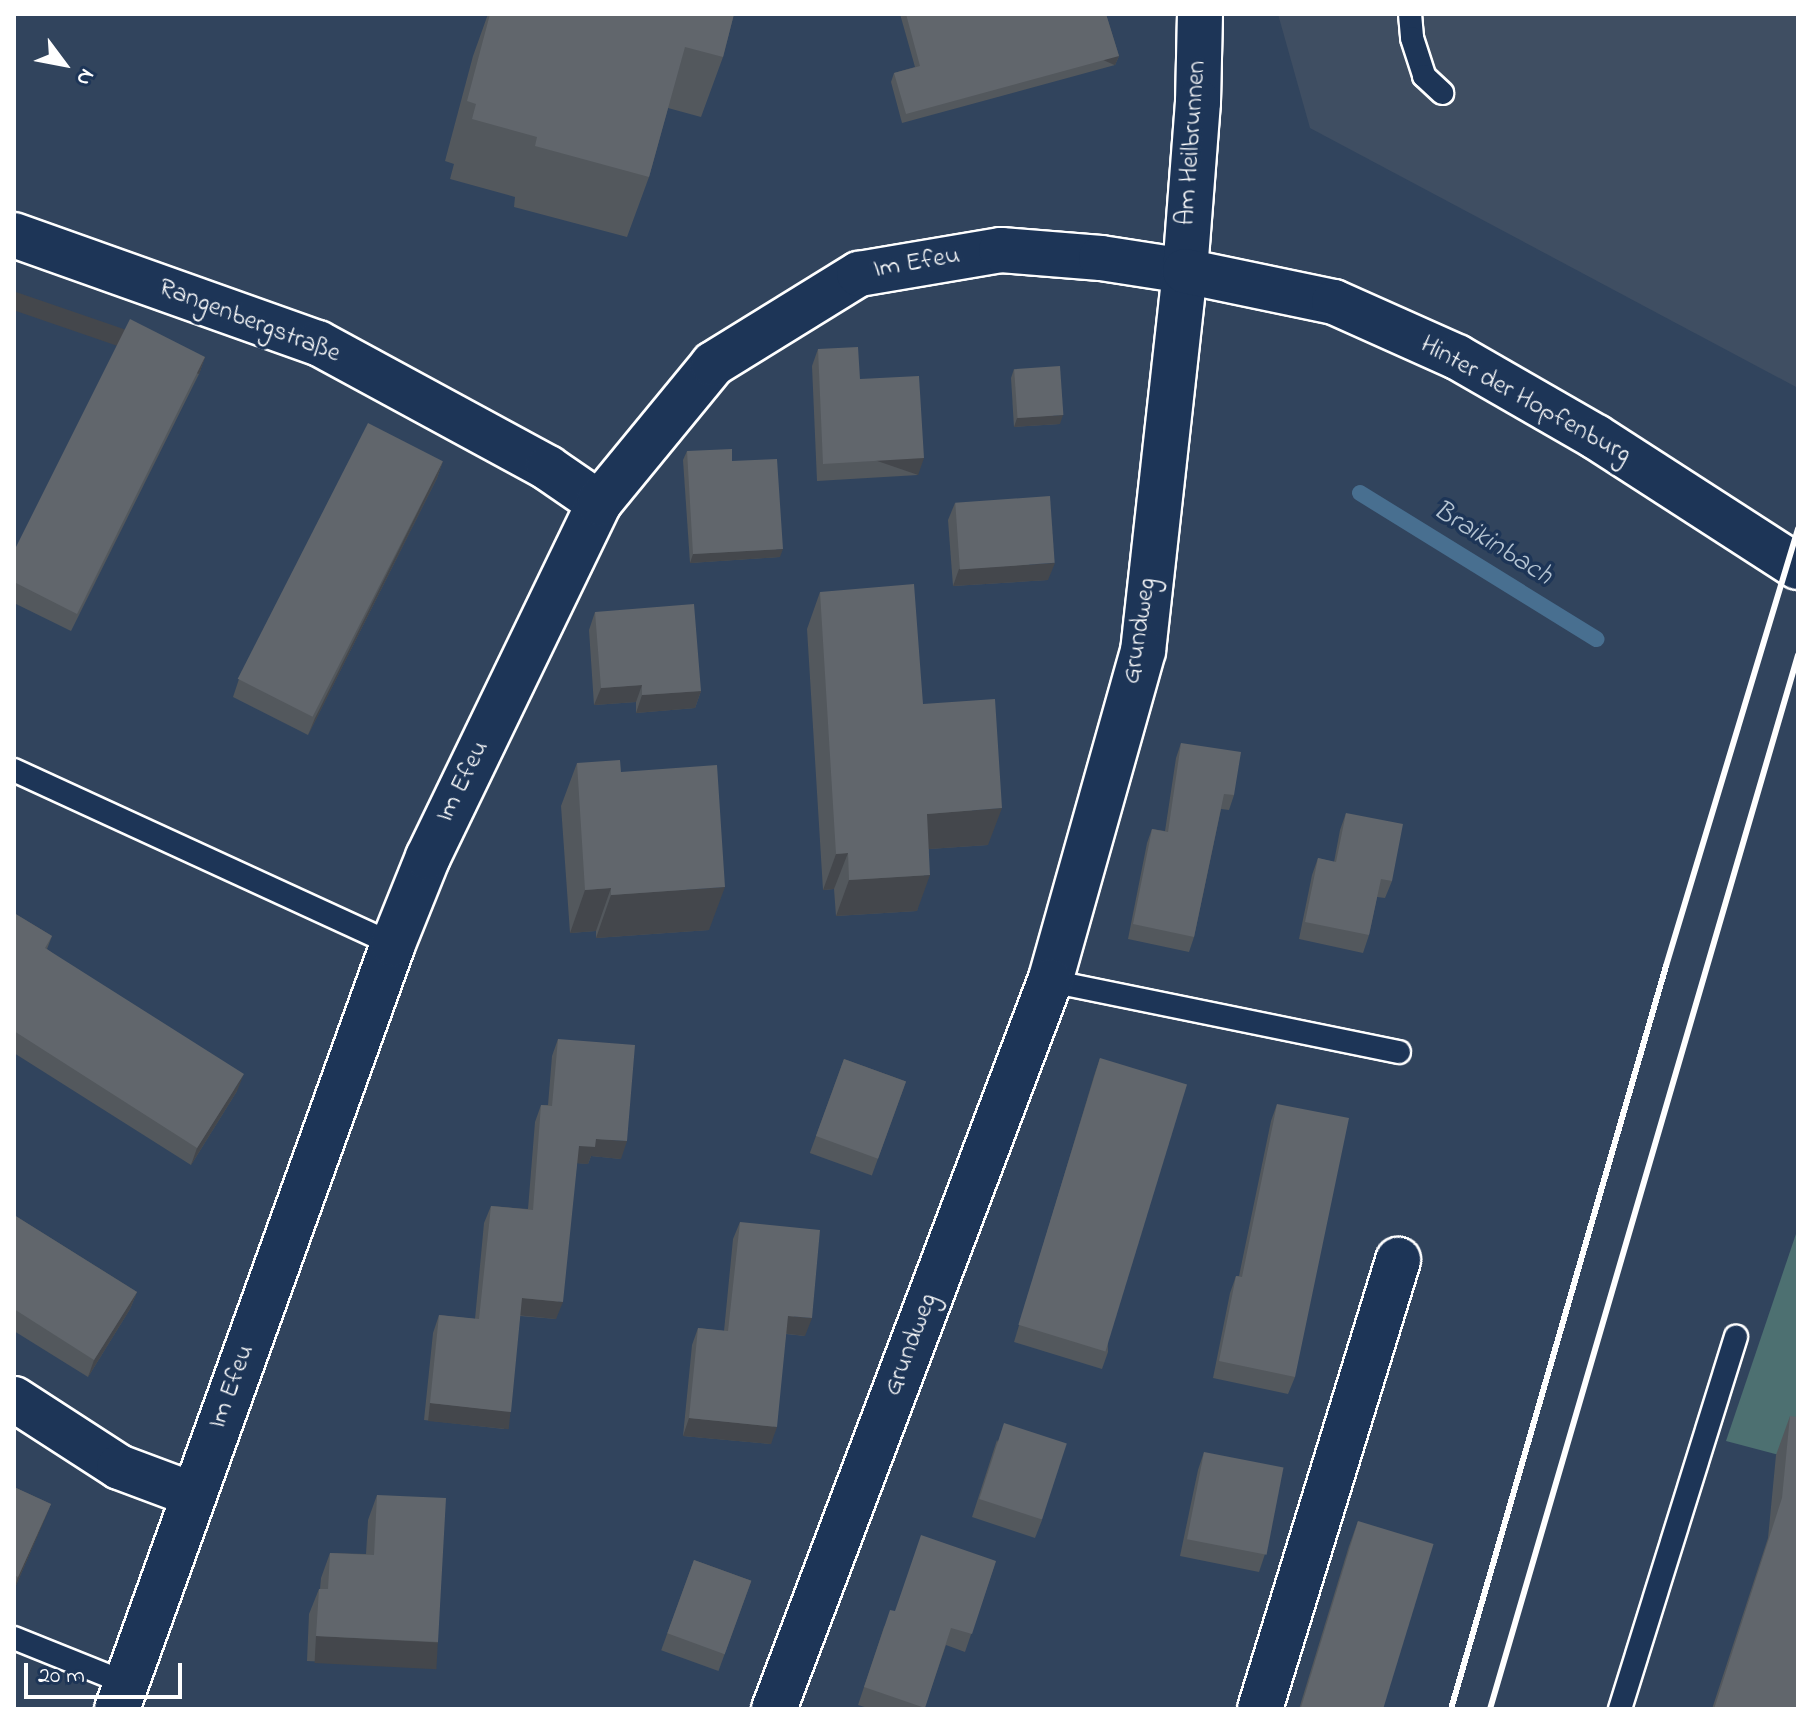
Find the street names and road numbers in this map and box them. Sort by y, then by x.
street label: Am Heilbrunnen [1172,60,1214,226]
street label: Im Efeu [871,241,963,287]
street label: Rangenbergstraße [154,273,344,371]
street label: Hinter der Hopfenburg [1414,330,1636,472]
street label: Grundweg [1117,576,1165,686]
street label: Im Efeu [431,736,497,828]
street label: Grundweg [878,1289,946,1401]
street label: Im Efeu [203,1341,263,1433]

